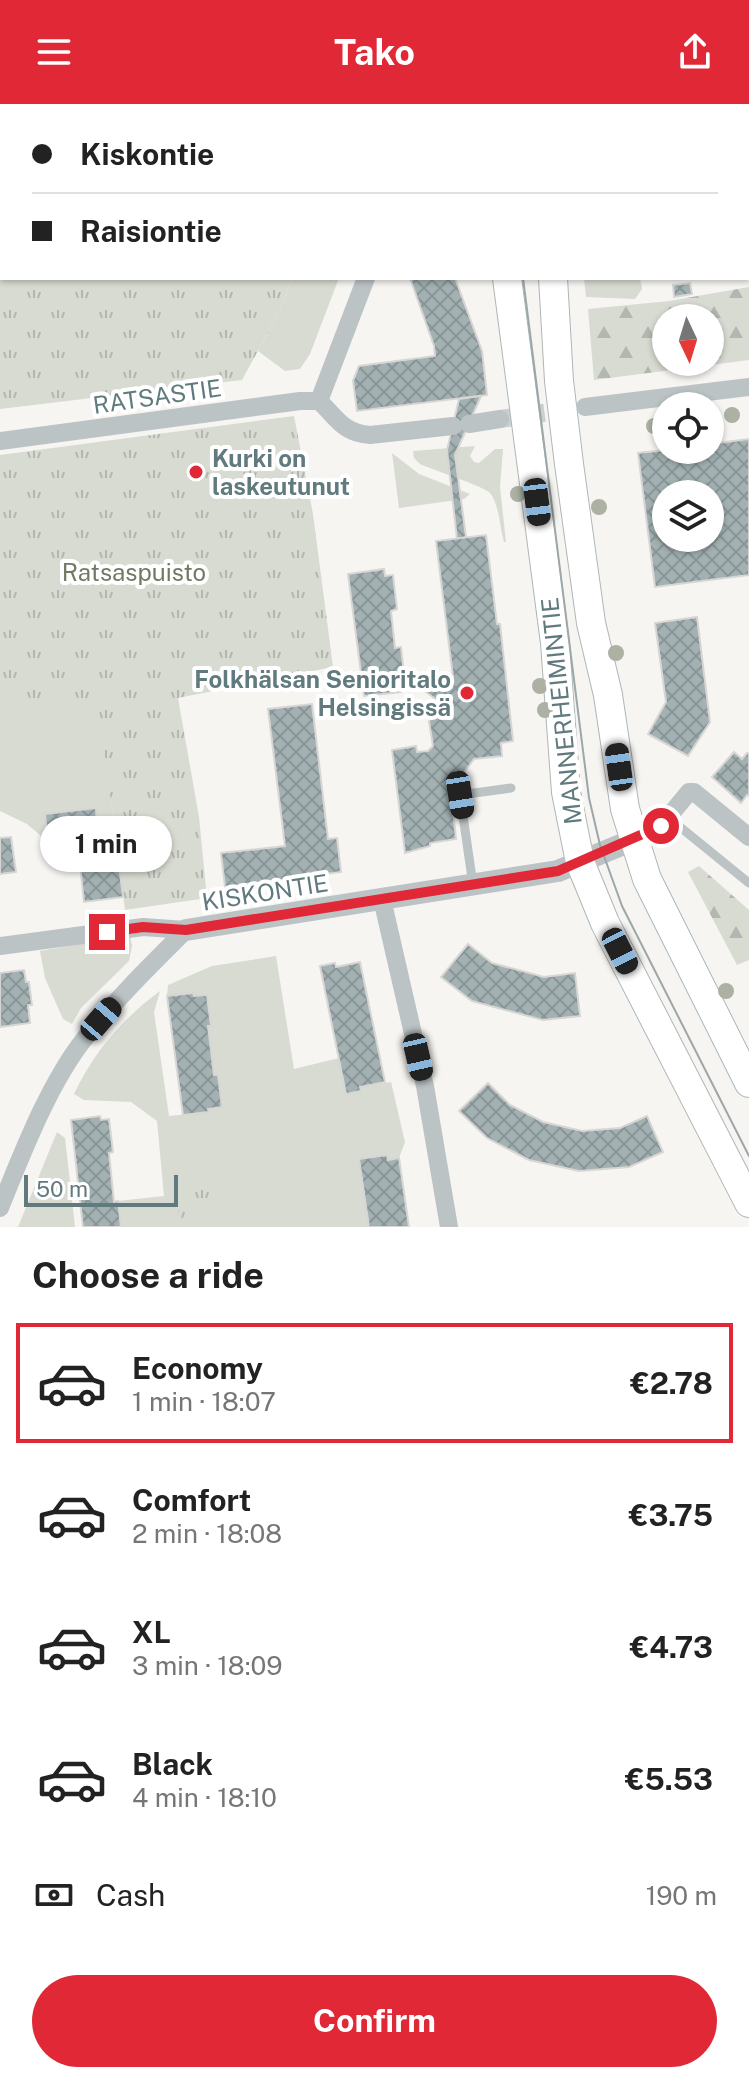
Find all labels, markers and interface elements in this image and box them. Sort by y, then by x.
icon: menu [32,30,76,74]
icon: share [673,30,717,74]
text: Tako [334,31,415,73]
text: Kiskontie [80,136,214,172]
text: Raisiontie [80,213,222,249]
north arrow [652,304,724,376]
map controls [652,304,724,552]
street label: RATSASTIE [91,373,223,419]
button: locate [652,392,724,464]
place label: Kurki on laskeutunut [212,444,350,500]
marker: Kurki on laskeutunut [187,463,205,481]
car [522,477,552,527]
button: layers [652,480,724,552]
park label: Ratsaspuisto [62,558,206,586]
street label: MANNERHEIMINTIE [535,596,587,826]
place label: Folkhälsan Senioritalo Helsingissä [194,665,451,721]
marker: Folkhälsan Senioritalo Helsingissä [458,684,476,702]
car [604,742,634,792]
car [444,769,476,821]
route start [643,808,679,844]
callout: 1 min [41,816,173,872]
text: 1 min [75,828,137,859]
street label: KISKONTIE [200,868,330,916]
route end [89,914,125,950]
car [598,924,642,978]
car [76,993,126,1045]
car [401,1031,435,1083]
scale bar [24,1171,178,1207]
text: 50 m [36,1176,88,1202]
text: Choose a ride [32,1254,264,1296]
icon: car [36,1347,108,1419]
text: Economy [132,1350,263,1386]
text: €2.78 [630,1365,713,1401]
text: 1 min · 18:07 [132,1386,276,1417]
icon: car [36,1479,108,1551]
text: Comfort [132,1482,251,1518]
text: €3.75 [629,1497,713,1533]
text: 2 min · 18:08 [132,1518,282,1549]
icon: car [36,1611,108,1683]
text: XL [132,1614,171,1650]
text: €4.73 [630,1629,713,1665]
text: 3 min · 18:09 [132,1650,283,1681]
icon: car [36,1743,108,1815]
text: Black [132,1746,213,1782]
text: €5.53 [625,1761,713,1797]
text: 4 min · 18:10 [132,1782,277,1813]
icon: cash [32,1873,76,1917]
text: Cash [96,1877,165,1913]
text: 190 m [646,1880,717,1911]
button: Confirm [32,1975,717,2067]

